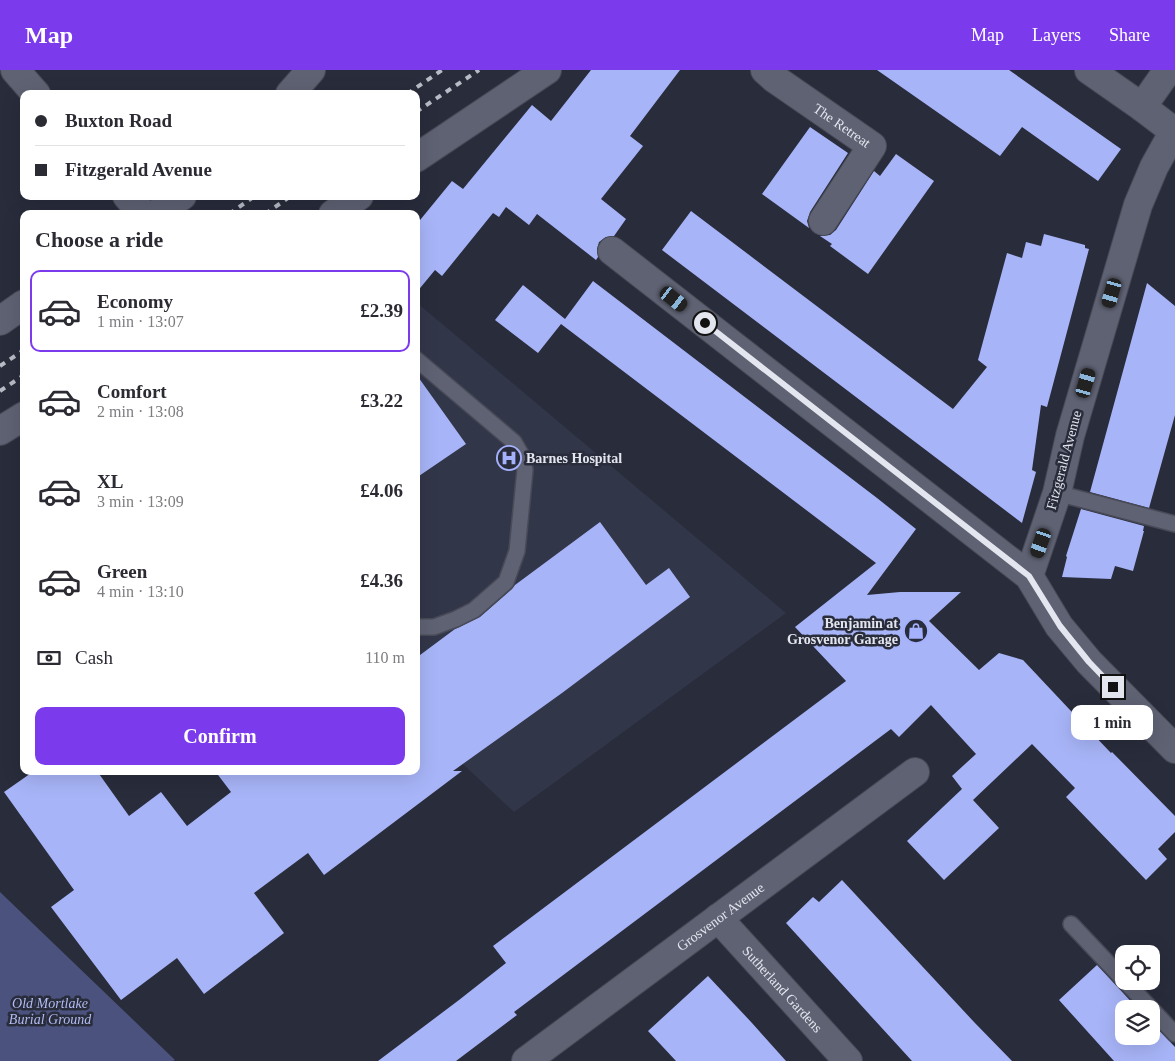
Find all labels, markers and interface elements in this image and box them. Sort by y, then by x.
text: Map [25,22,73,48]
text: Map [971,25,1004,45]
text: Layers [1032,25,1081,45]
text: Share [1109,25,1150,45]
street label: The Retreat [811,100,873,150]
text: Buxton Road [65,110,172,131]
text: Fitzgerald Avenue [65,159,212,180]
text: Choose a ride [35,227,163,252]
car [1100,277,1123,309]
car [657,284,690,314]
icon: car [37,289,82,334]
text: Economy [97,291,173,312]
text: £2.39 [360,300,403,321]
route start [694,312,716,334]
text: 1 min · 13:07 [97,313,184,330]
car [1074,367,1097,399]
icon: car [37,379,82,424]
text: Comfort [97,381,167,402]
text: £3.22 [360,390,403,411]
text: 2 min · 13:08 [97,403,184,420]
street label: Fitzgerald Avenue [1044,409,1084,511]
hospital icon: Barnes Hospital [496,445,522,471]
place label: Barnes Hospital [526,451,622,466]
icon: car [37,469,82,514]
text: XL [97,471,123,492]
text: £4.06 [360,480,403,501]
text: 3 min · 13:09 [97,493,184,510]
car [1029,526,1052,560]
icon: car [37,559,82,604]
text: Green [97,561,147,582]
text: £4.36 [360,570,403,591]
text: 4 min · 13:10 [97,583,184,600]
place label: Benjamin at Grosvenor Garage [787,616,898,647]
shop icon: Benjamin at Grosvenor Garage [903,618,929,644]
icon: cash [35,644,63,672]
text: Cash [75,647,113,668]
text: 110 m [365,649,405,666]
route end [1102,676,1124,698]
callout: 1 min [1072,704,1154,740]
button: Confirm [35,707,405,765]
text: 1 min [1093,714,1131,731]
street label: Grosvenor Avenue [674,880,767,954]
street label: Sutherland Gardens [740,943,825,1035]
map controls [1115,945,1160,1045]
button: locate [1115,945,1160,990]
park label: Old Mortlake Burial Ground [9,996,92,1027]
button: layers [1115,1000,1160,1045]

